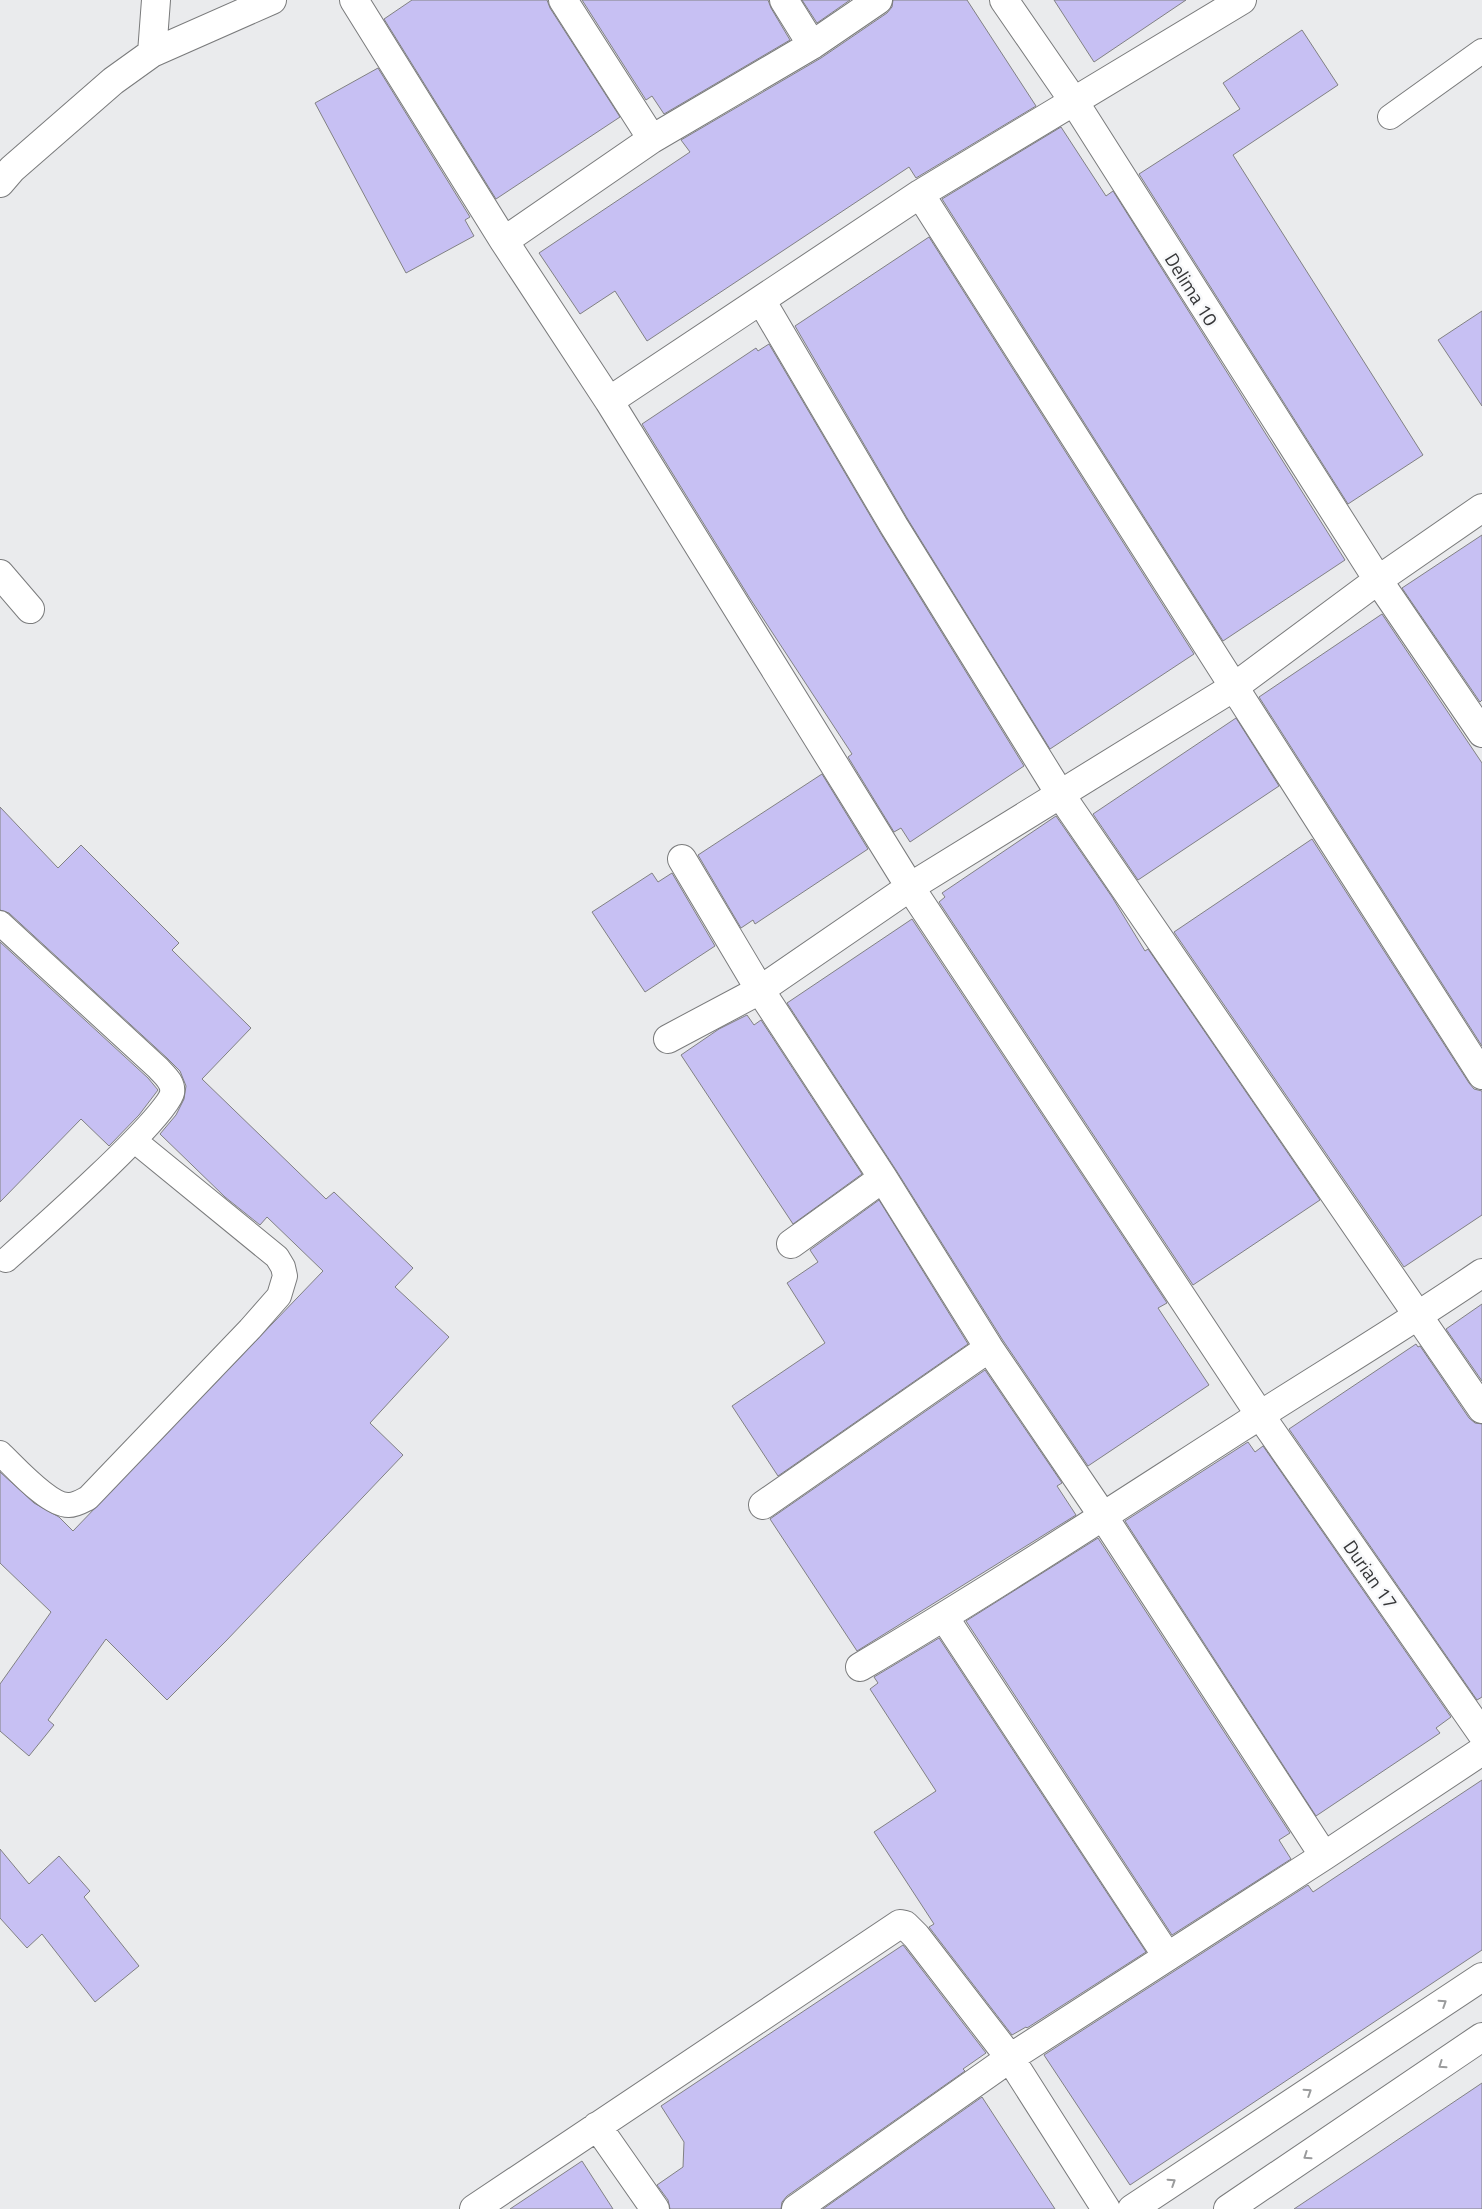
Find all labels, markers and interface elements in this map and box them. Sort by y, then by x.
street label: Delima 10 [1158,247,1226,331]
street label: Durian 17 [1337,1534,1405,1614]
one-way arrow [1438,2000,1447,2009]
one-way arrow [1438,2059,1447,2068]
one-way arrow [1303,2089,1312,2099]
one-way arrow [1303,2150,1313,2159]
one-way arrow [1167,2179,1176,2188]

